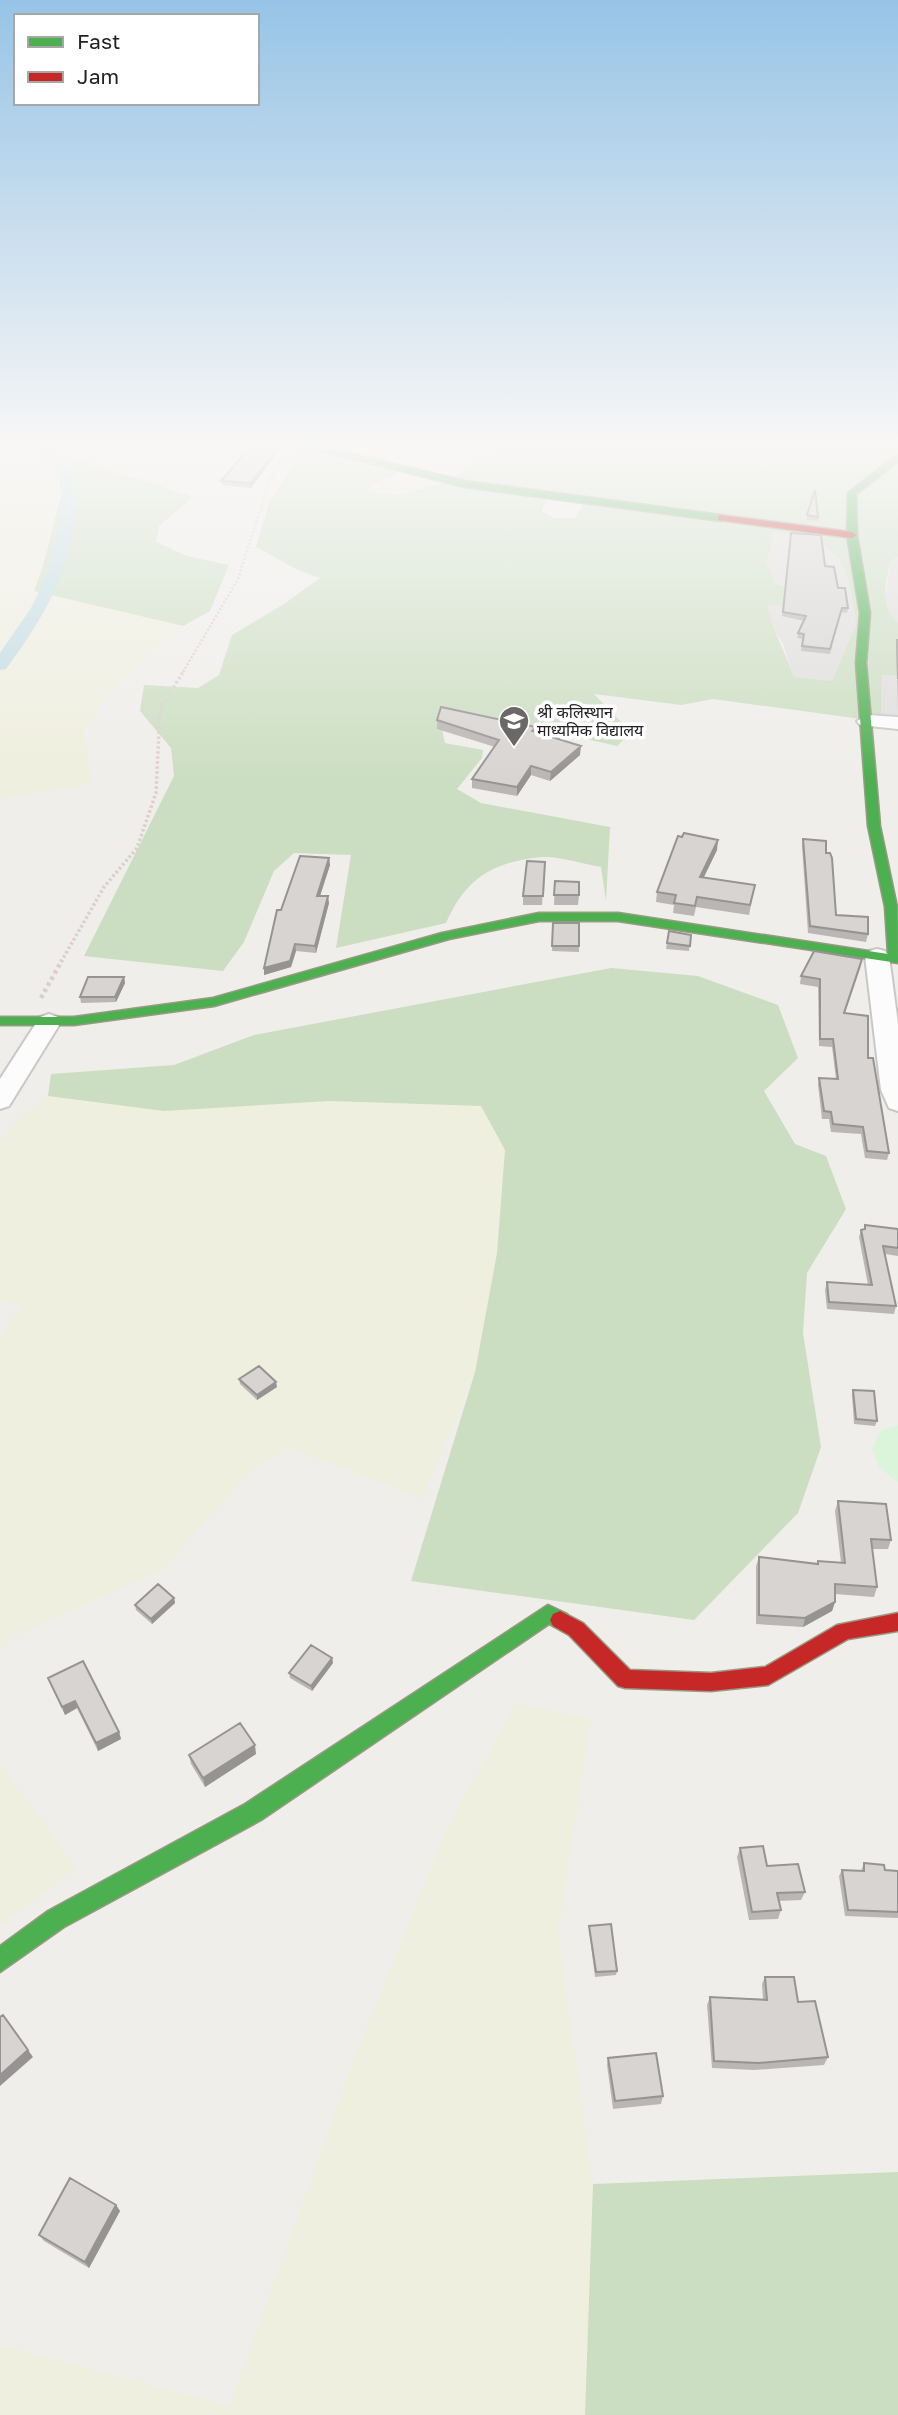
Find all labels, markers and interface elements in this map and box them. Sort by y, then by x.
legend [14,14,259,105]
text: Fast [77,28,120,54]
text: Jam [77,63,119,89]
place label: श्री कलिस्थान माध्यमिक विद्यालय [537,702,644,740]
school or university icon: श्री कलिस्थान माध्यमिक विद्यालय [497,704,531,748]

